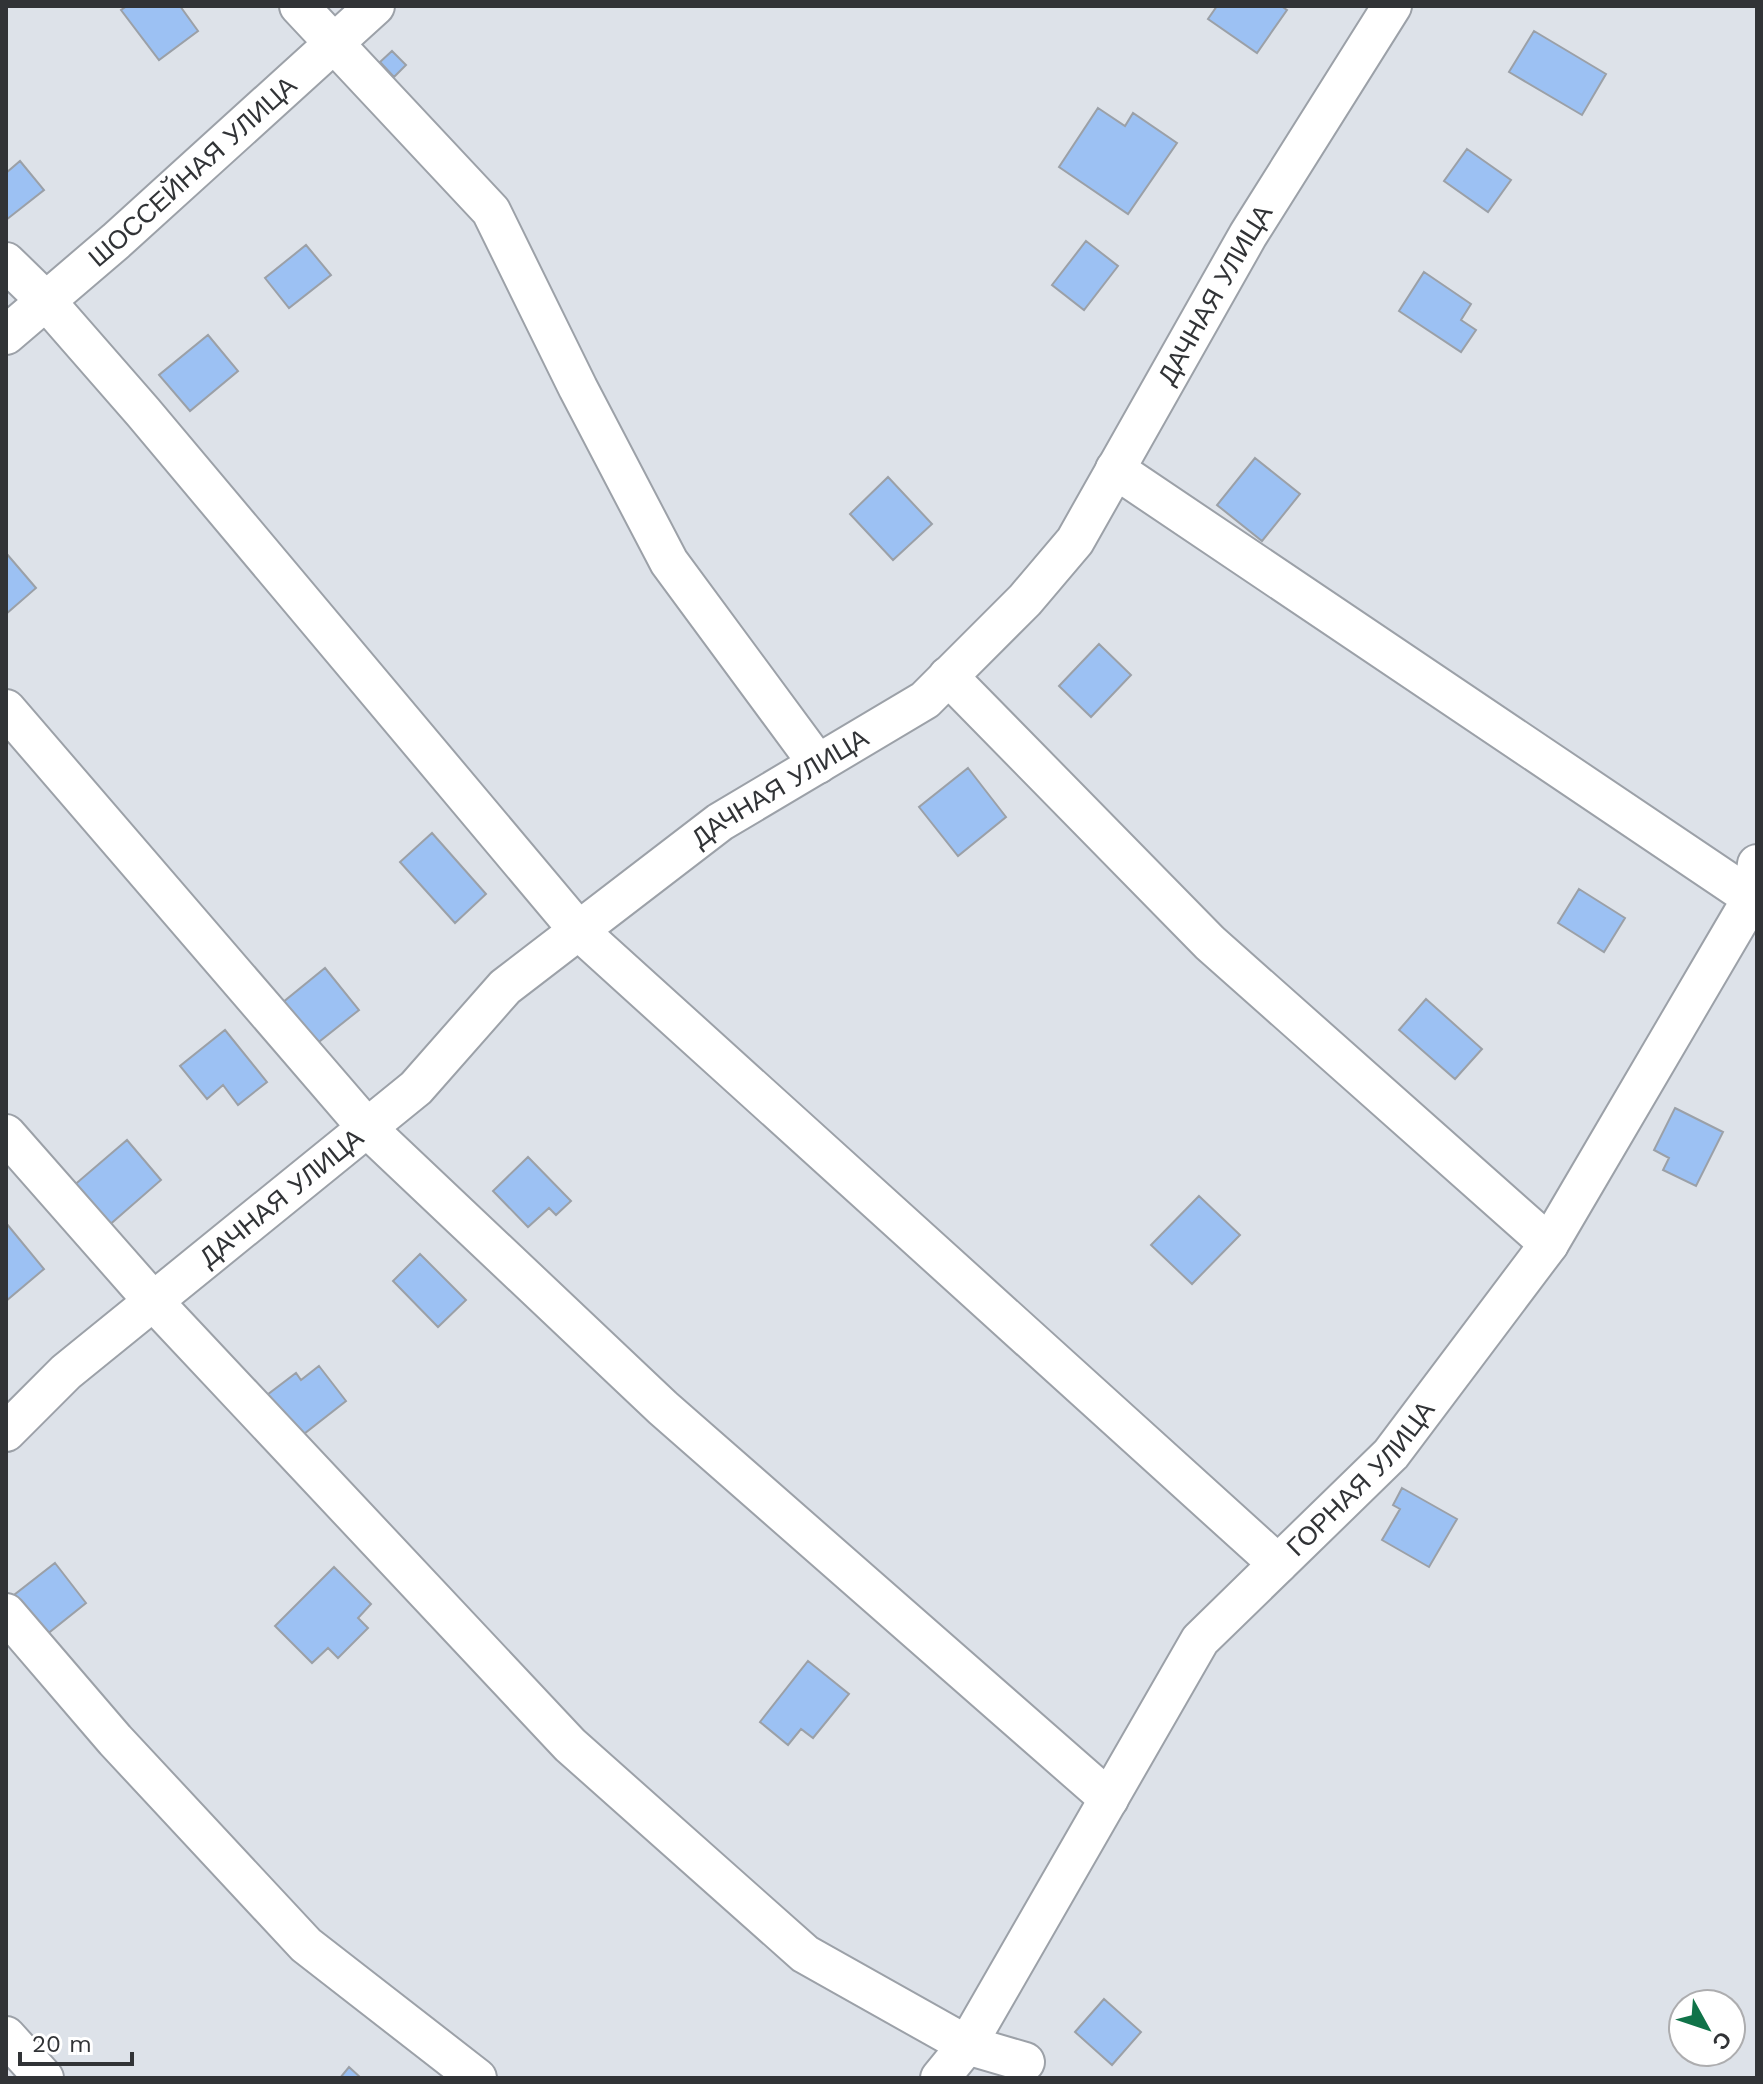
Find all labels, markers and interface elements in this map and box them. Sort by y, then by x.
street label: ШОССЕЙНАЯ УЛИЦА [82,70,303,273]
street label: ДАЧНАЯ УЛИЦА [1152,199,1279,390]
street label: ДАЧНАЯ УЛИЦА [685,722,874,854]
street label: ДАЧНАЯ УЛИЦА [193,1122,370,1273]
street label: ГОРНАЯ УЛИЦА [1281,1395,1441,1562]
north arrow [1667,1988,1747,2068]
scale bar [20,2016,132,2066]
text: С [1707,2026,1737,2055]
text: 20 m [32,2030,92,2058]

